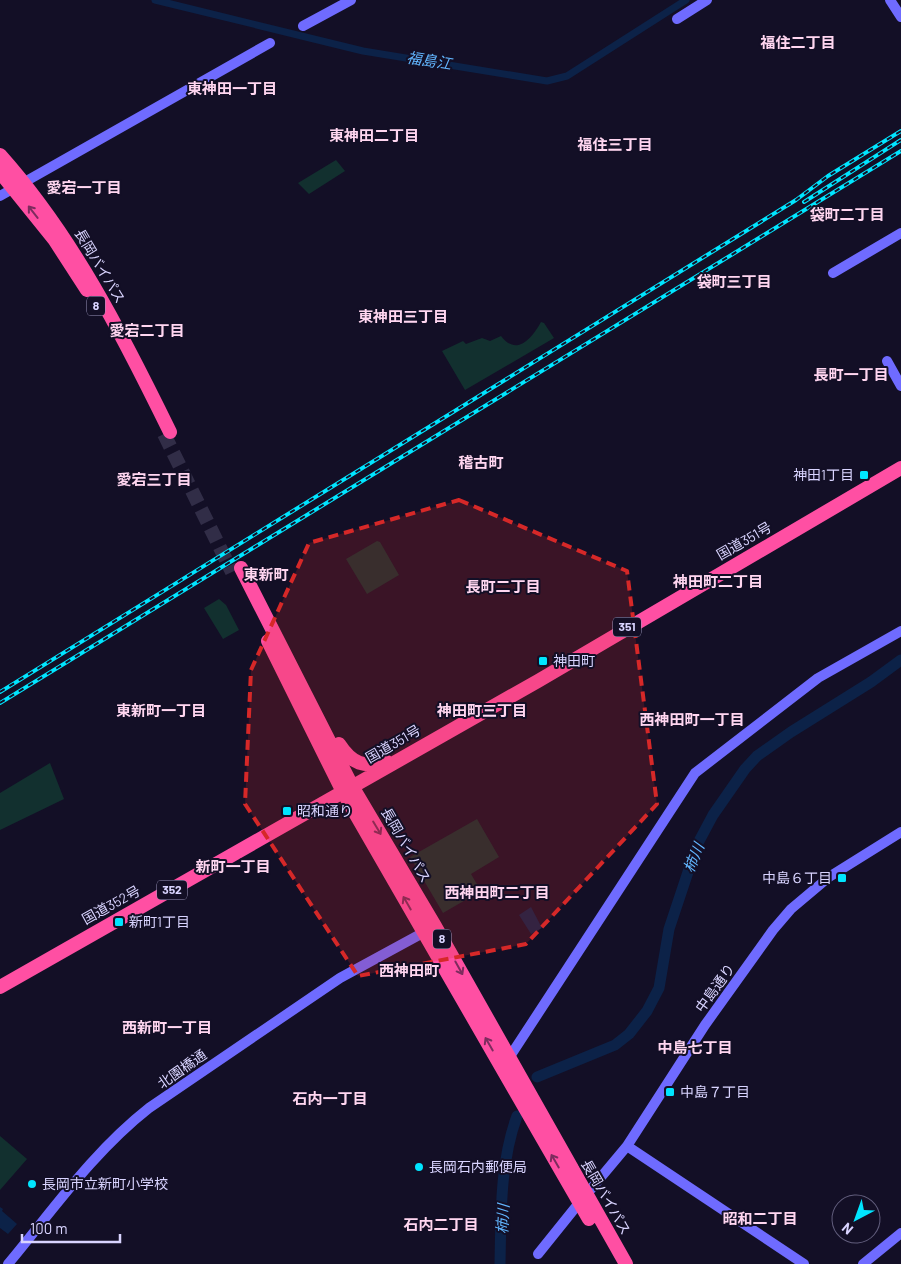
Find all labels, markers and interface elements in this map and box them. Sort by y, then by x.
district label: 福住二丁目 [759,33,836,51]
water label: 福島江 [406,48,455,73]
district label: 東神田一丁目 [187,79,277,97]
district label: 東神田二丁目 [329,126,419,144]
district label: 福住三丁目 [576,135,653,153]
district label: 愛宕一丁目 [46,178,122,196]
district label: 袋町二丁目 [809,205,885,223]
one-way arrow [27,206,38,219]
street label: 長岡バイパス [72,225,129,306]
district label: 袋町三丁目 [696,272,772,290]
road number: 8 [87,296,105,316]
district label: 東神田三丁目 [358,307,448,325]
district label: 愛宕二丁目 [109,321,185,339]
district label: 長町一丁目 [813,365,889,383]
district label: 稽古町 [458,453,504,471]
place label: 神田1丁目 [793,466,854,483]
marker: 神田1丁目 [858,469,870,481]
district label: 愛宕三丁目 [116,470,192,488]
street label: 国道351号 [713,518,774,563]
district label: 東新町 [243,565,289,583]
district label: 神田町二丁目 [672,572,763,590]
district label: 長町二丁目 [465,577,541,595]
road number: 351 [613,618,641,636]
place label: 神田町 [553,652,595,669]
marker: 神田町 [537,655,549,667]
district label: 東新町一丁目 [116,701,206,719]
district label: 神田町三丁目 [436,701,527,719]
district label: 西神田町一丁目 [639,710,745,728]
street label: 国道351号 [362,721,423,766]
place label: 昭和通り [297,802,353,819]
street label: 長岡バイパス [378,804,435,885]
marker: 昭和通り [281,805,293,817]
one-way arrow [373,820,383,834]
water label: 柿川 [679,838,708,875]
district label: 新町一丁目 [195,857,271,875]
place label: 中島６丁目 [762,869,832,886]
marker: 中島６丁目 [836,872,848,884]
road number: 352 [157,880,187,900]
street label: 国道352号 [79,882,143,927]
district label: 西神田町二丁目 [444,883,550,901]
one-way arrow [402,896,412,911]
place label: 新町1丁目 [129,913,190,930]
marker: 新町1丁目 [113,916,125,928]
road number: 8 [433,930,451,949]
street label: 中島通り [691,960,738,1015]
district label: 西神田町 [379,961,439,979]
one-way arrow [454,961,464,975]
district label: 西新町一丁目 [122,1018,212,1036]
one-way arrow [483,1037,493,1051]
district label: 中島七丁目 [657,1038,733,1056]
street label: 北園橋通 [154,1046,210,1092]
place label: 中島７丁目 [680,1083,750,1100]
marker: 中島７丁目 [664,1086,676,1098]
district label: 石内一丁目 [292,1089,368,1107]
one-way arrow [549,1154,559,1168]
street label: 長岡バイパス [578,1156,635,1237]
place label: 長岡石内郵便局 [429,1158,527,1175]
marker: 長岡石内郵便局 [413,1161,425,1173]
place label: 長岡市立新町小学校 [42,1175,168,1192]
marker: 長岡市立新町小学校 [26,1178,38,1190]
north arrow [831,1194,881,1244]
water label: 柿川 [492,1202,512,1234]
district label: 昭和二丁目 [722,1209,798,1227]
scale bar [22,1212,120,1244]
district label: 石内二丁目 [403,1215,479,1233]
text: 100 m [30,1219,68,1237]
text: N [838,1220,856,1239]

